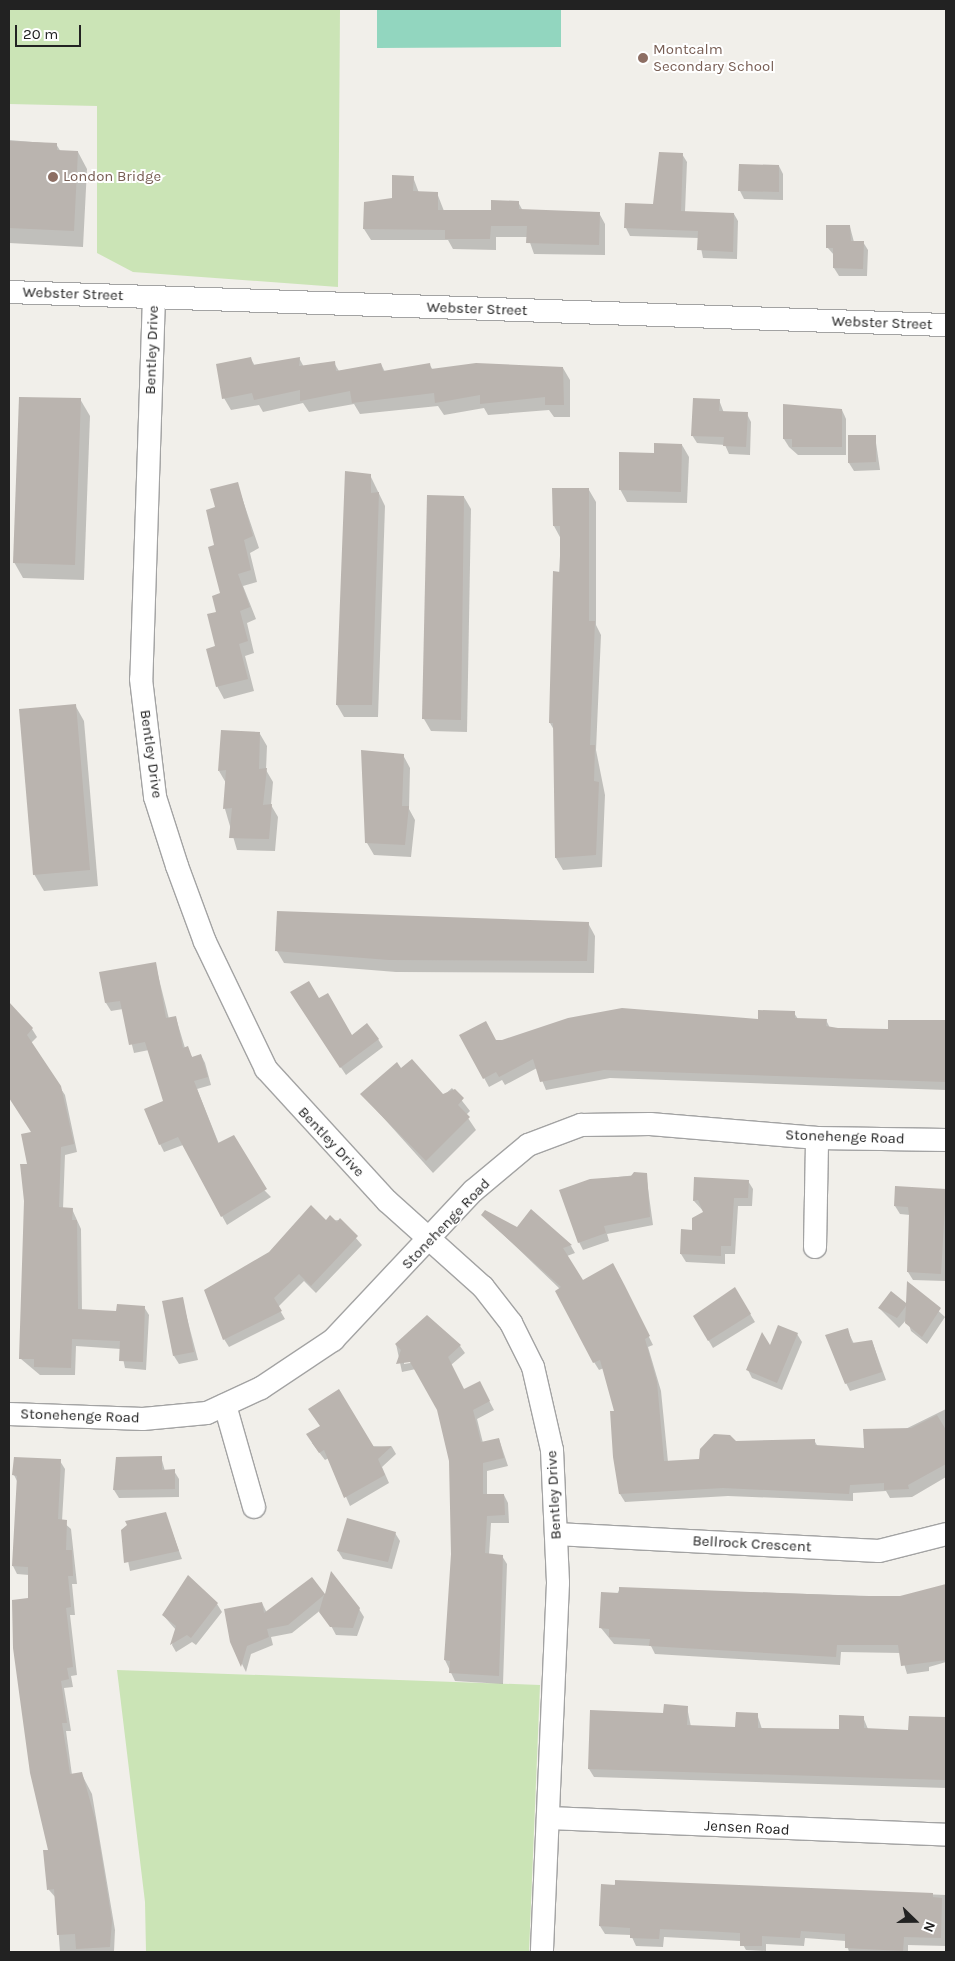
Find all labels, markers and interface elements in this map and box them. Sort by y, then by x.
scale bar [18,15,84,47]
text: 20 m [23,25,58,43]
place label: Montcalm Secondary School [653,40,774,75]
marker: Montcalm Secondary School [637,52,649,64]
place label: London Bridge [63,168,161,186]
marker: London Bridge [47,171,59,183]
street label: Webster Street [22,283,124,305]
street label: Webster Street [426,298,528,320]
street label: Bentley Drive [141,305,163,395]
street label: Webster Street [831,312,933,334]
street label: Bentley Drive [136,709,166,799]
street label: Bentley Drive [294,1103,368,1181]
street label: Stonehenge Road [785,1126,905,1148]
street label: Stonehenge Road [398,1175,494,1273]
street label: Stonehenge Road [20,1405,140,1427]
street label: Bentley Drive [543,1450,565,1540]
street label: Bellrock Crescent [692,1532,812,1556]
street label: Jensen Road [704,1817,790,1839]
north arrow [890,1896,940,1946]
text: N [920,1919,939,1935]

